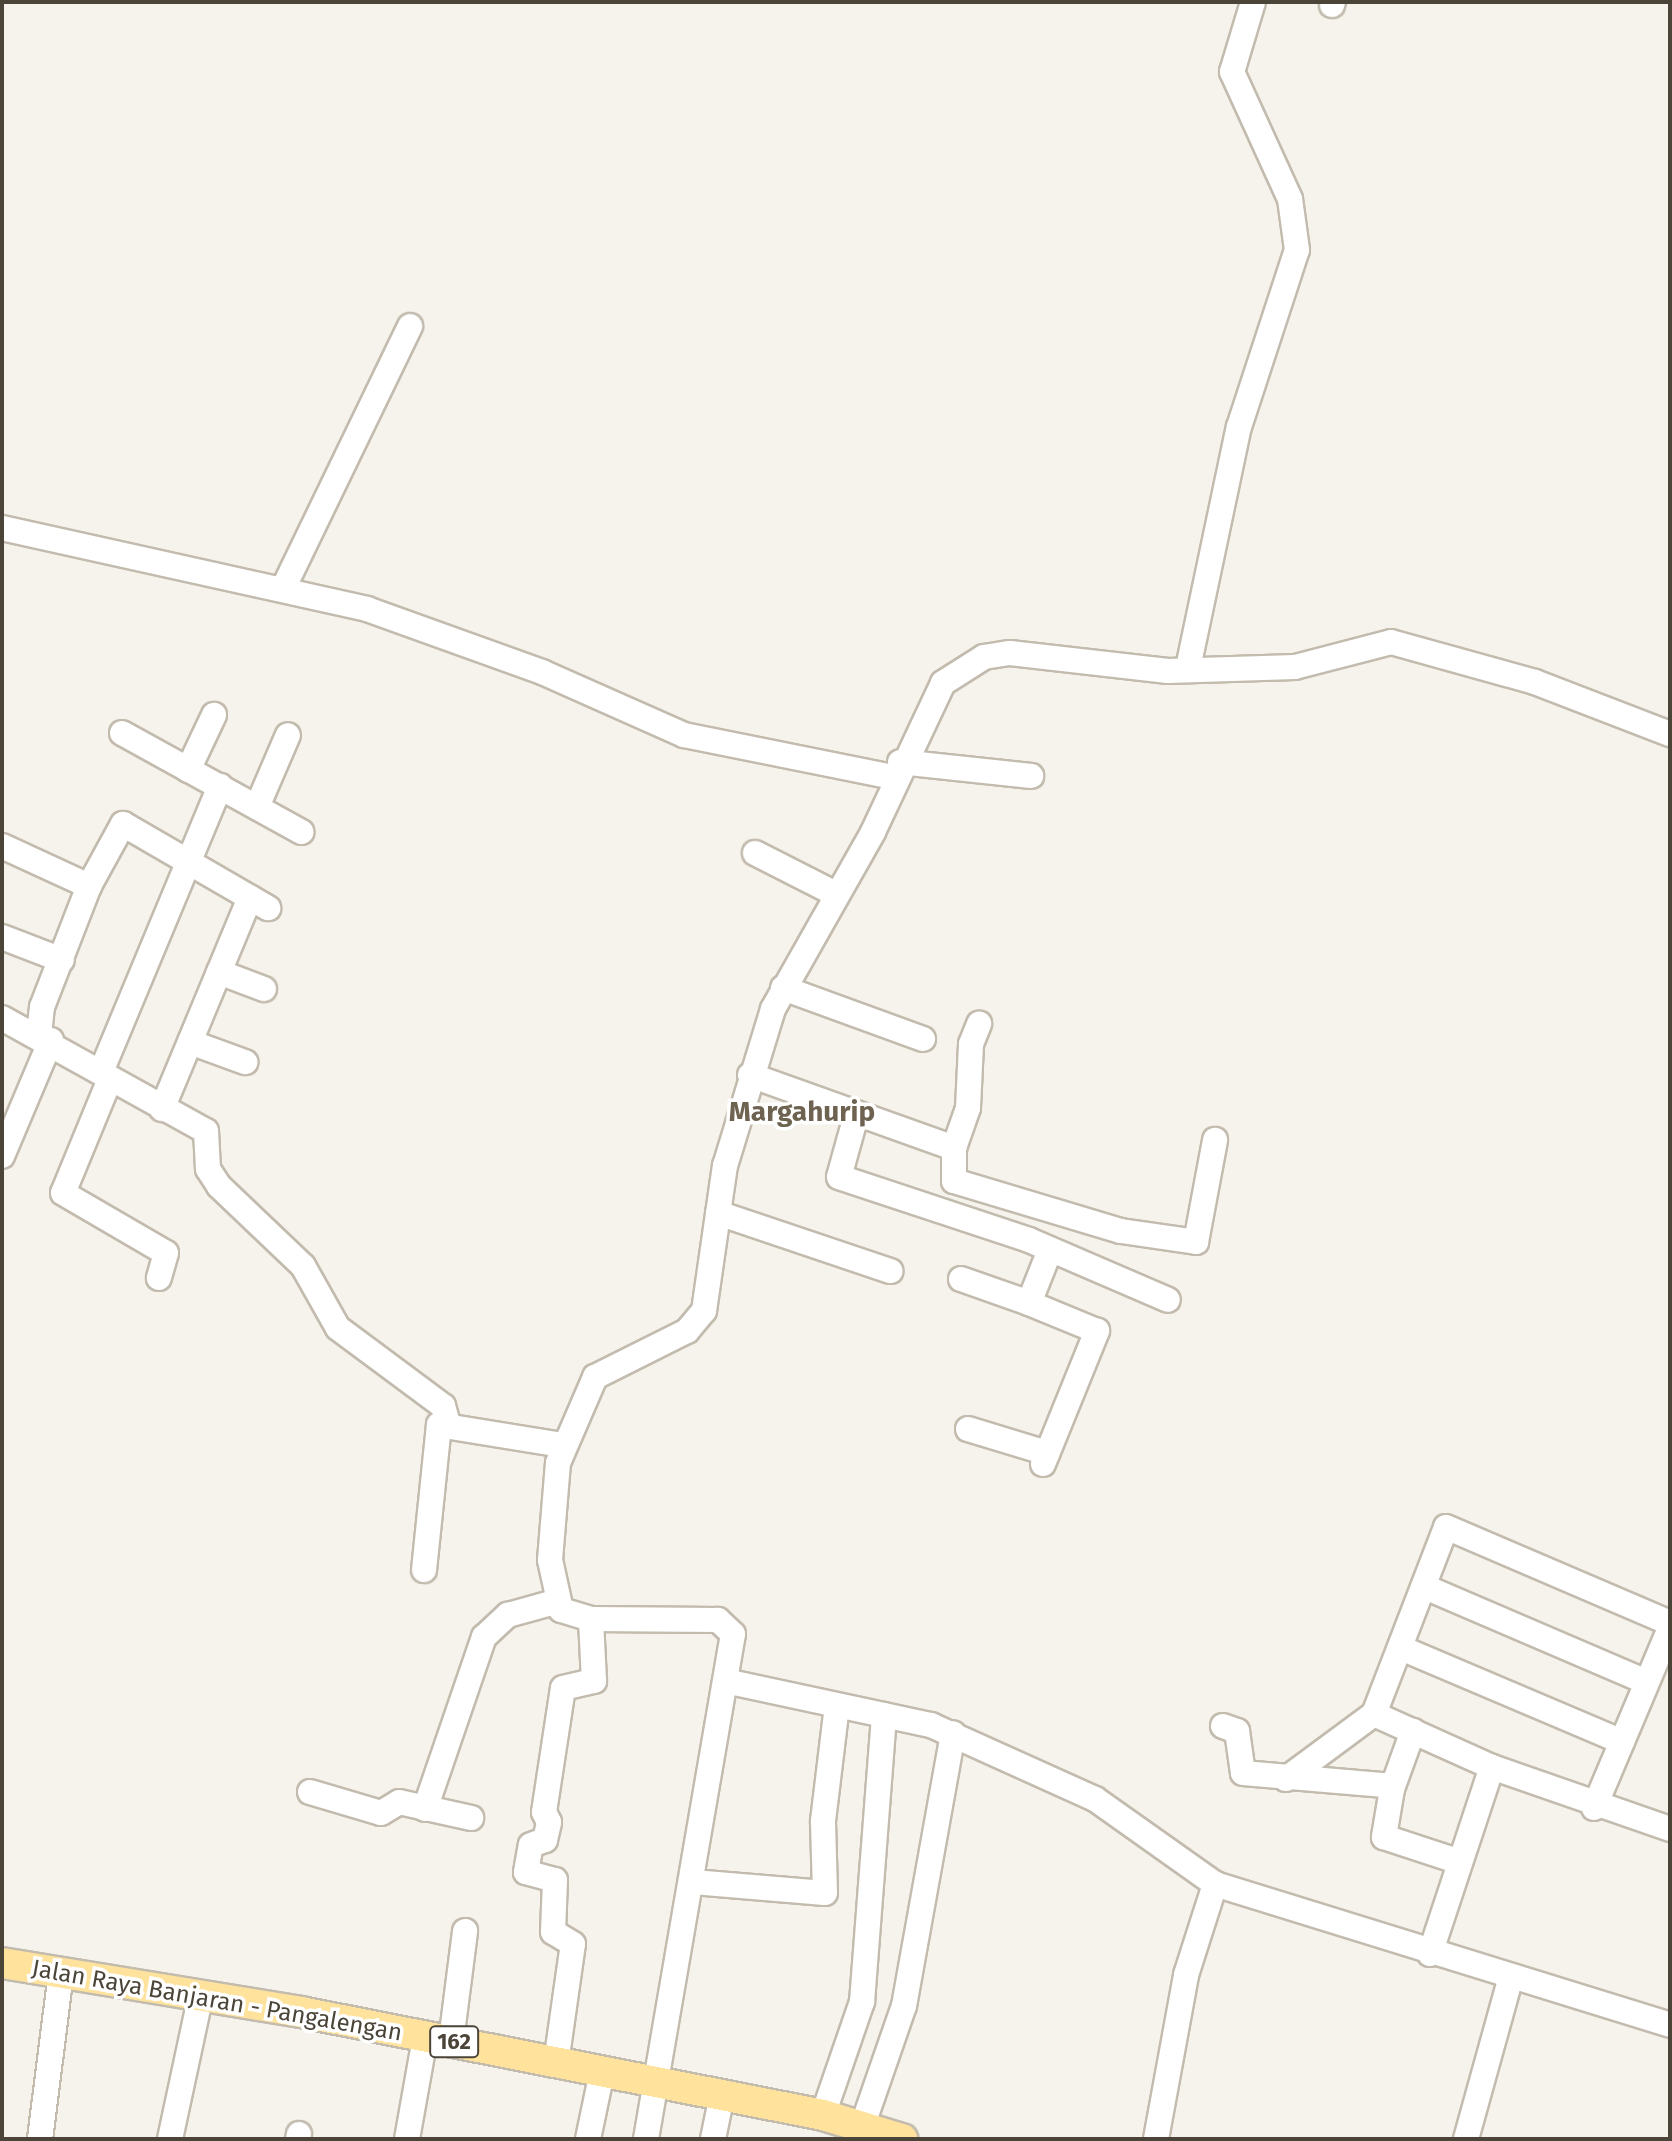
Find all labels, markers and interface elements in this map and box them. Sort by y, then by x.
district label: Margahurip [729,1095,875,1129]
street label: Jalan Raya Banjaran - Pangalengan [30,1954,404,2048]
road number: 162 [428,2024,480,2060]

